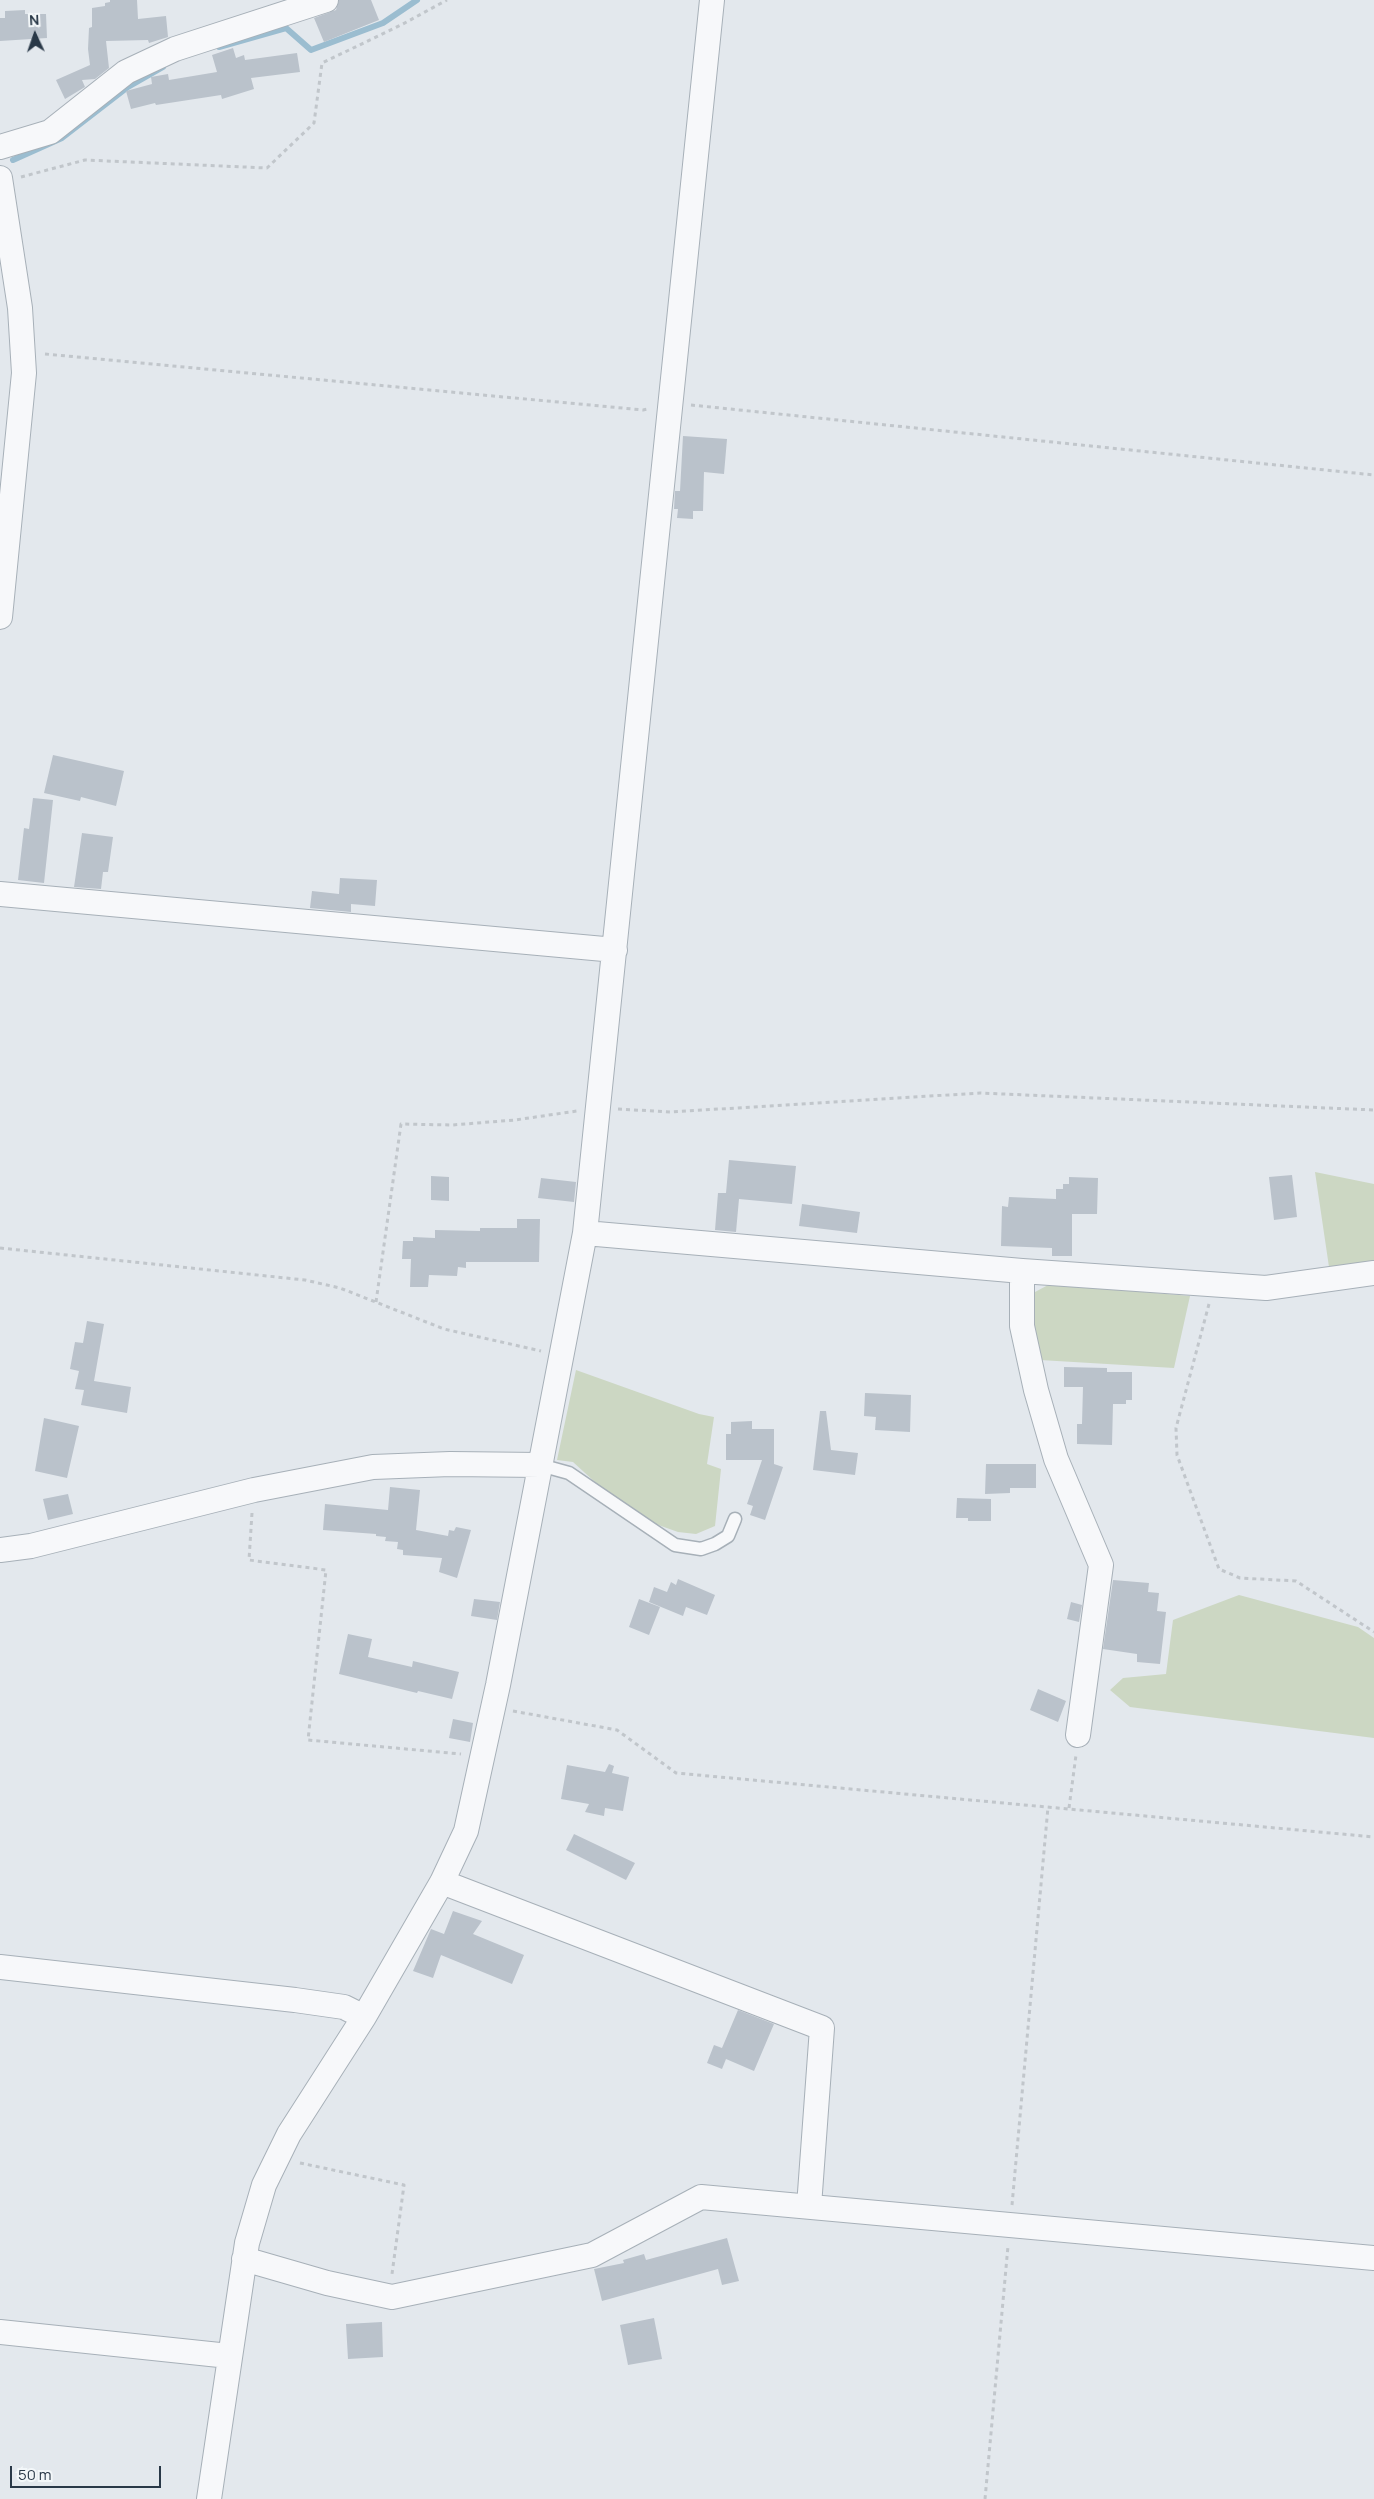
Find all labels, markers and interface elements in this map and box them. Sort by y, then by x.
north arrow [10,10,60,60]
text: N [29,10,40,29]
scale bar [12,2456,164,2488]
text: 50 m [18,2464,52,2485]

